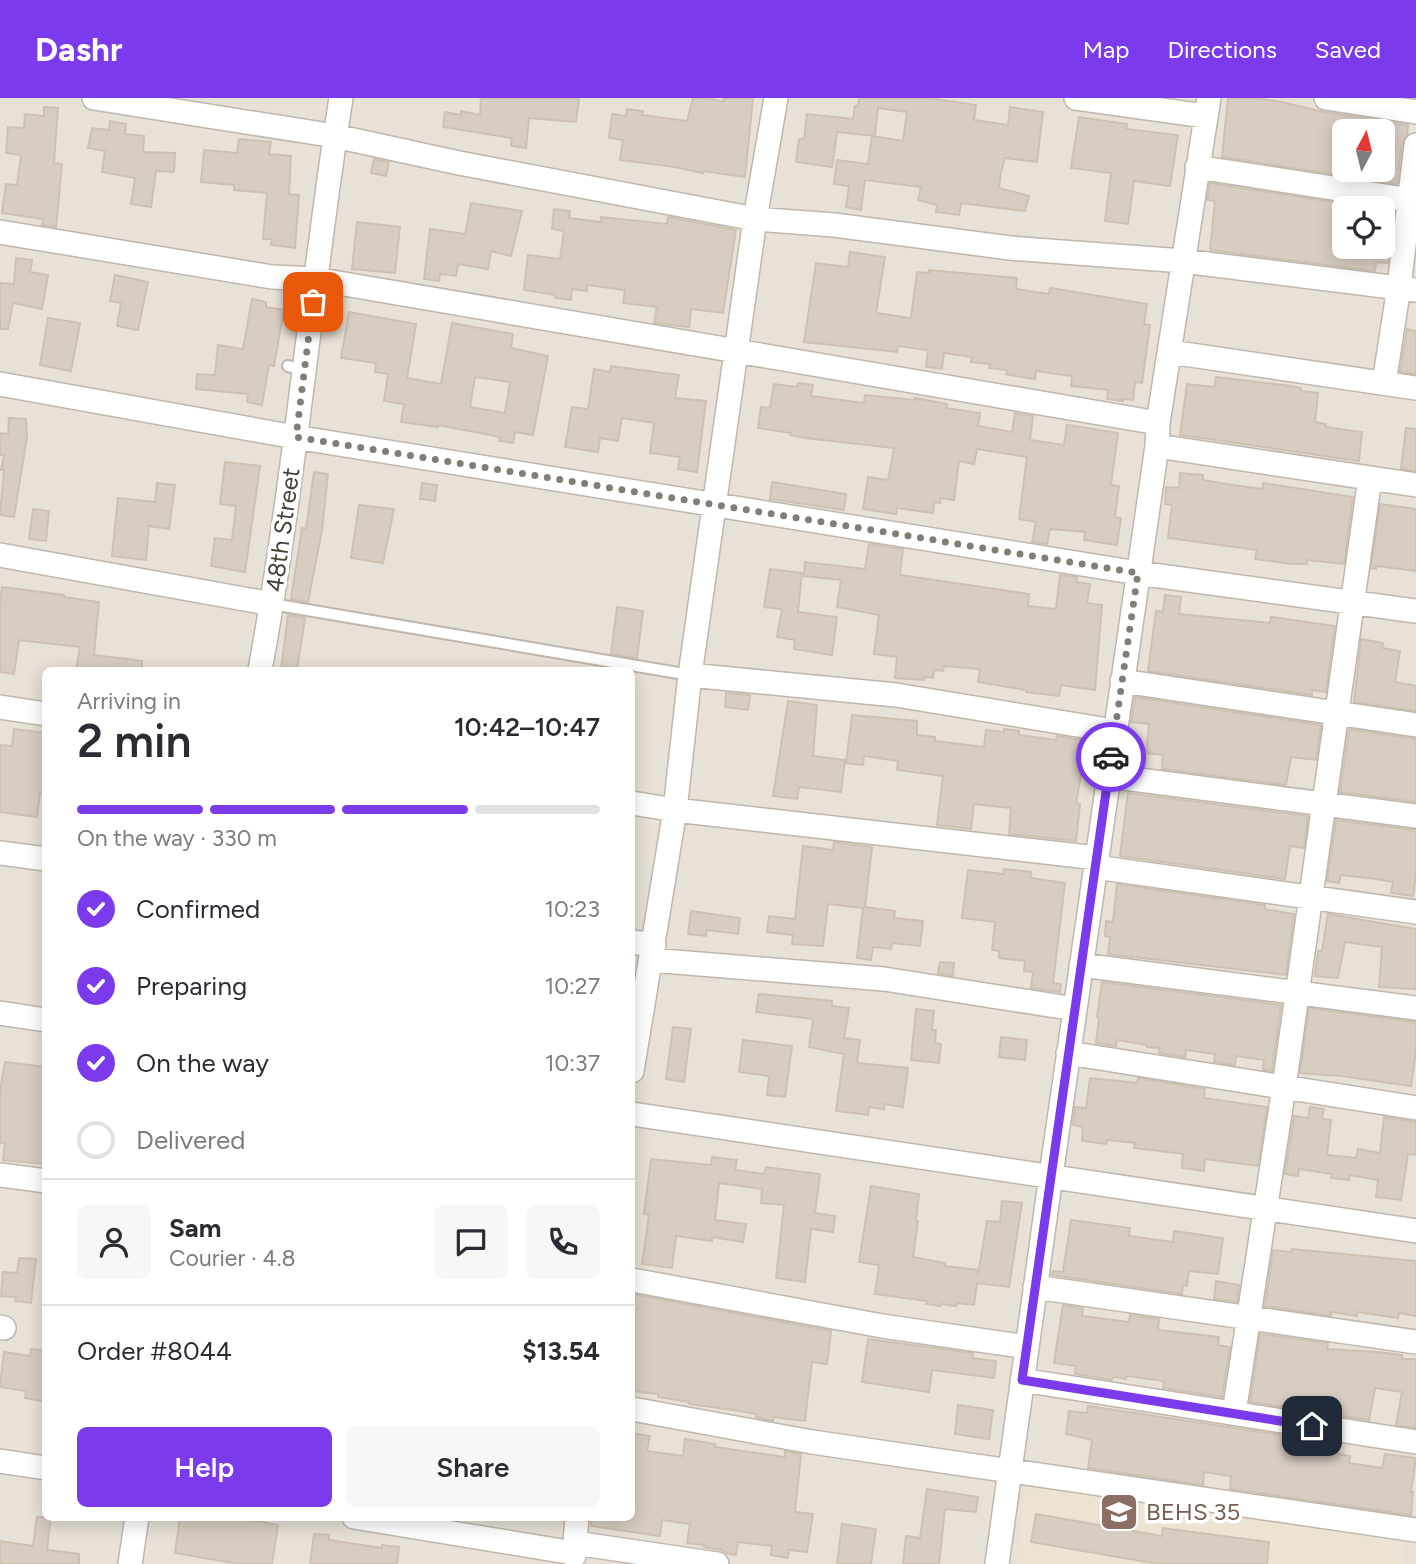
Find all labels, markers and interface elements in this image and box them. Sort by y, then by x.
text: Dashr [35,30,122,69]
text: Map [1083,35,1129,64]
text: Directions [1167,35,1277,64]
text: Saved [1315,35,1381,64]
north arrow [1332,119,1395,182]
map controls [1332,119,1395,259]
button: locate [1332,196,1395,259]
pin [283,272,343,332]
icon: bag [294,283,332,321]
street label: 48th Street [259,466,306,594]
text: Arriving in [77,687,181,715]
text: 10:42–10:47 [454,711,600,743]
text: 2 min [77,713,192,769]
courier [1076,722,1146,792]
icon: car [1092,738,1130,776]
text: On the way · 330 m [77,824,277,852]
icon: check [77,890,115,928]
text: Confirmed [136,893,260,925]
text: 10:23 [545,895,600,923]
icon: check [77,967,115,1005]
text: Preparing [136,970,247,1002]
text: 10:27 [545,972,600,1000]
icon: check [77,1044,115,1082]
text: On the way [136,1047,269,1079]
text: 10:37 [545,1049,600,1077]
text: Delivered [136,1124,245,1156]
button: person [77,1205,151,1279]
button: chat [434,1205,508,1279]
button: phone [526,1205,600,1279]
text: Sam [169,1212,221,1244]
text: Courier · 4.8 [169,1244,296,1272]
text: Order #8044 [77,1335,232,1367]
text: $13.54 [522,1335,600,1367]
pin [1282,1396,1342,1456]
icon: home [1293,1407,1331,1445]
button: Help [77,1427,332,1507]
button: Share [346,1427,600,1507]
school or university icon: BEHS 35 [1098,1491,1140,1533]
place label: BEHS 35 [1146,1497,1240,1526]

